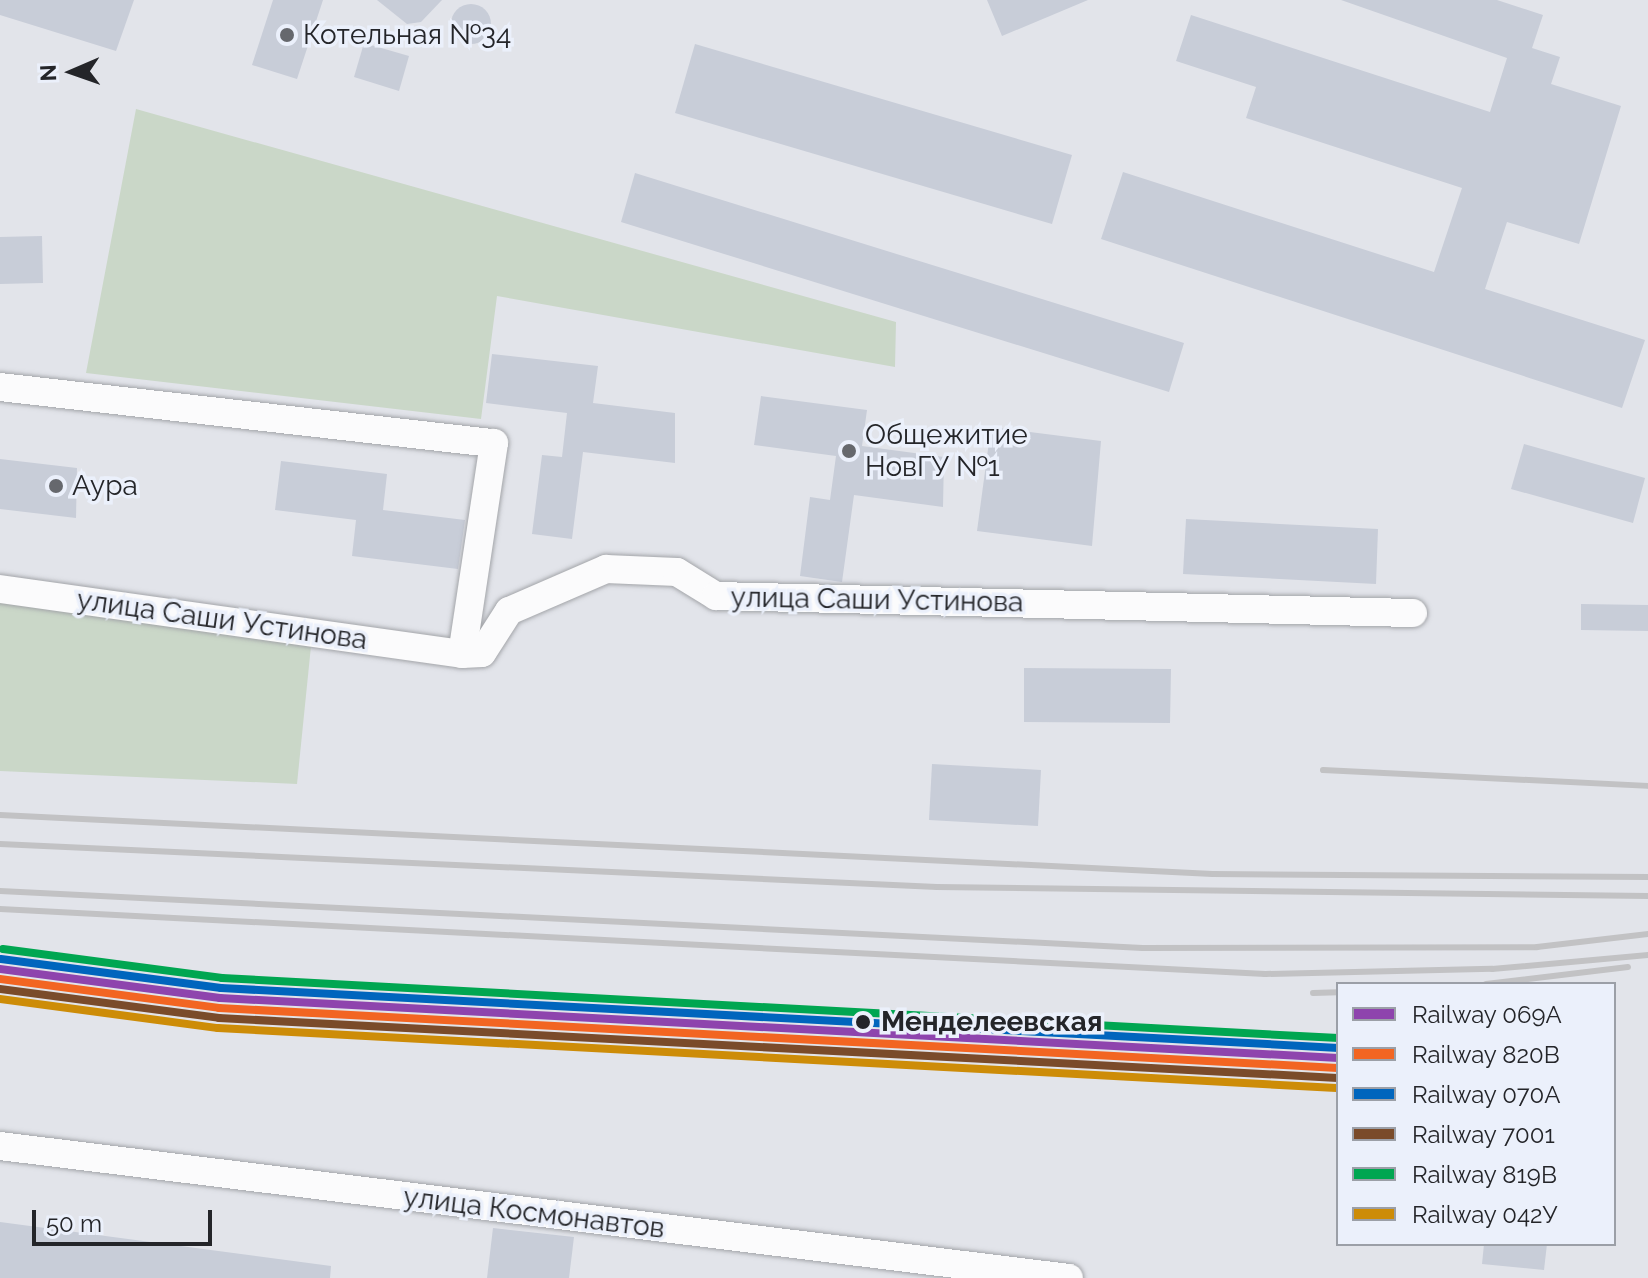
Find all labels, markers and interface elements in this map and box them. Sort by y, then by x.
place label: Котельная №34 [303,18,511,52]
marker: Котельная №34 [278,26,296,44]
north arrow [32,32,112,112]
text: N [35,64,61,82]
place label: Общежитие НовГУ №1 [865,418,1028,484]
marker: Общежитие НовГУ №1 [840,442,858,460]
place label: Аура [72,469,138,503]
marker: Аура [47,477,65,495]
street label: улица Саши Устинова [730,581,1024,619]
street label: улица Саши Устинова [75,583,369,657]
legend [1336,982,1616,1246]
text: Railway 069А [1412,1000,1562,1029]
place label: Менделеевская [881,1005,1103,1039]
marker: Менделеевская [852,1011,874,1033]
text: Railway 820В [1412,1040,1560,1069]
text: Railway 070А [1412,1080,1560,1109]
text: Railway 7001 [1412,1120,1555,1149]
text: Railway 819В [1412,1160,1557,1189]
street label: улица Космонавтов [401,1180,667,1246]
scale bar [36,1194,216,1244]
text: Railway 042У [1412,1200,1557,1229]
text: 50 m [46,1209,102,1238]

